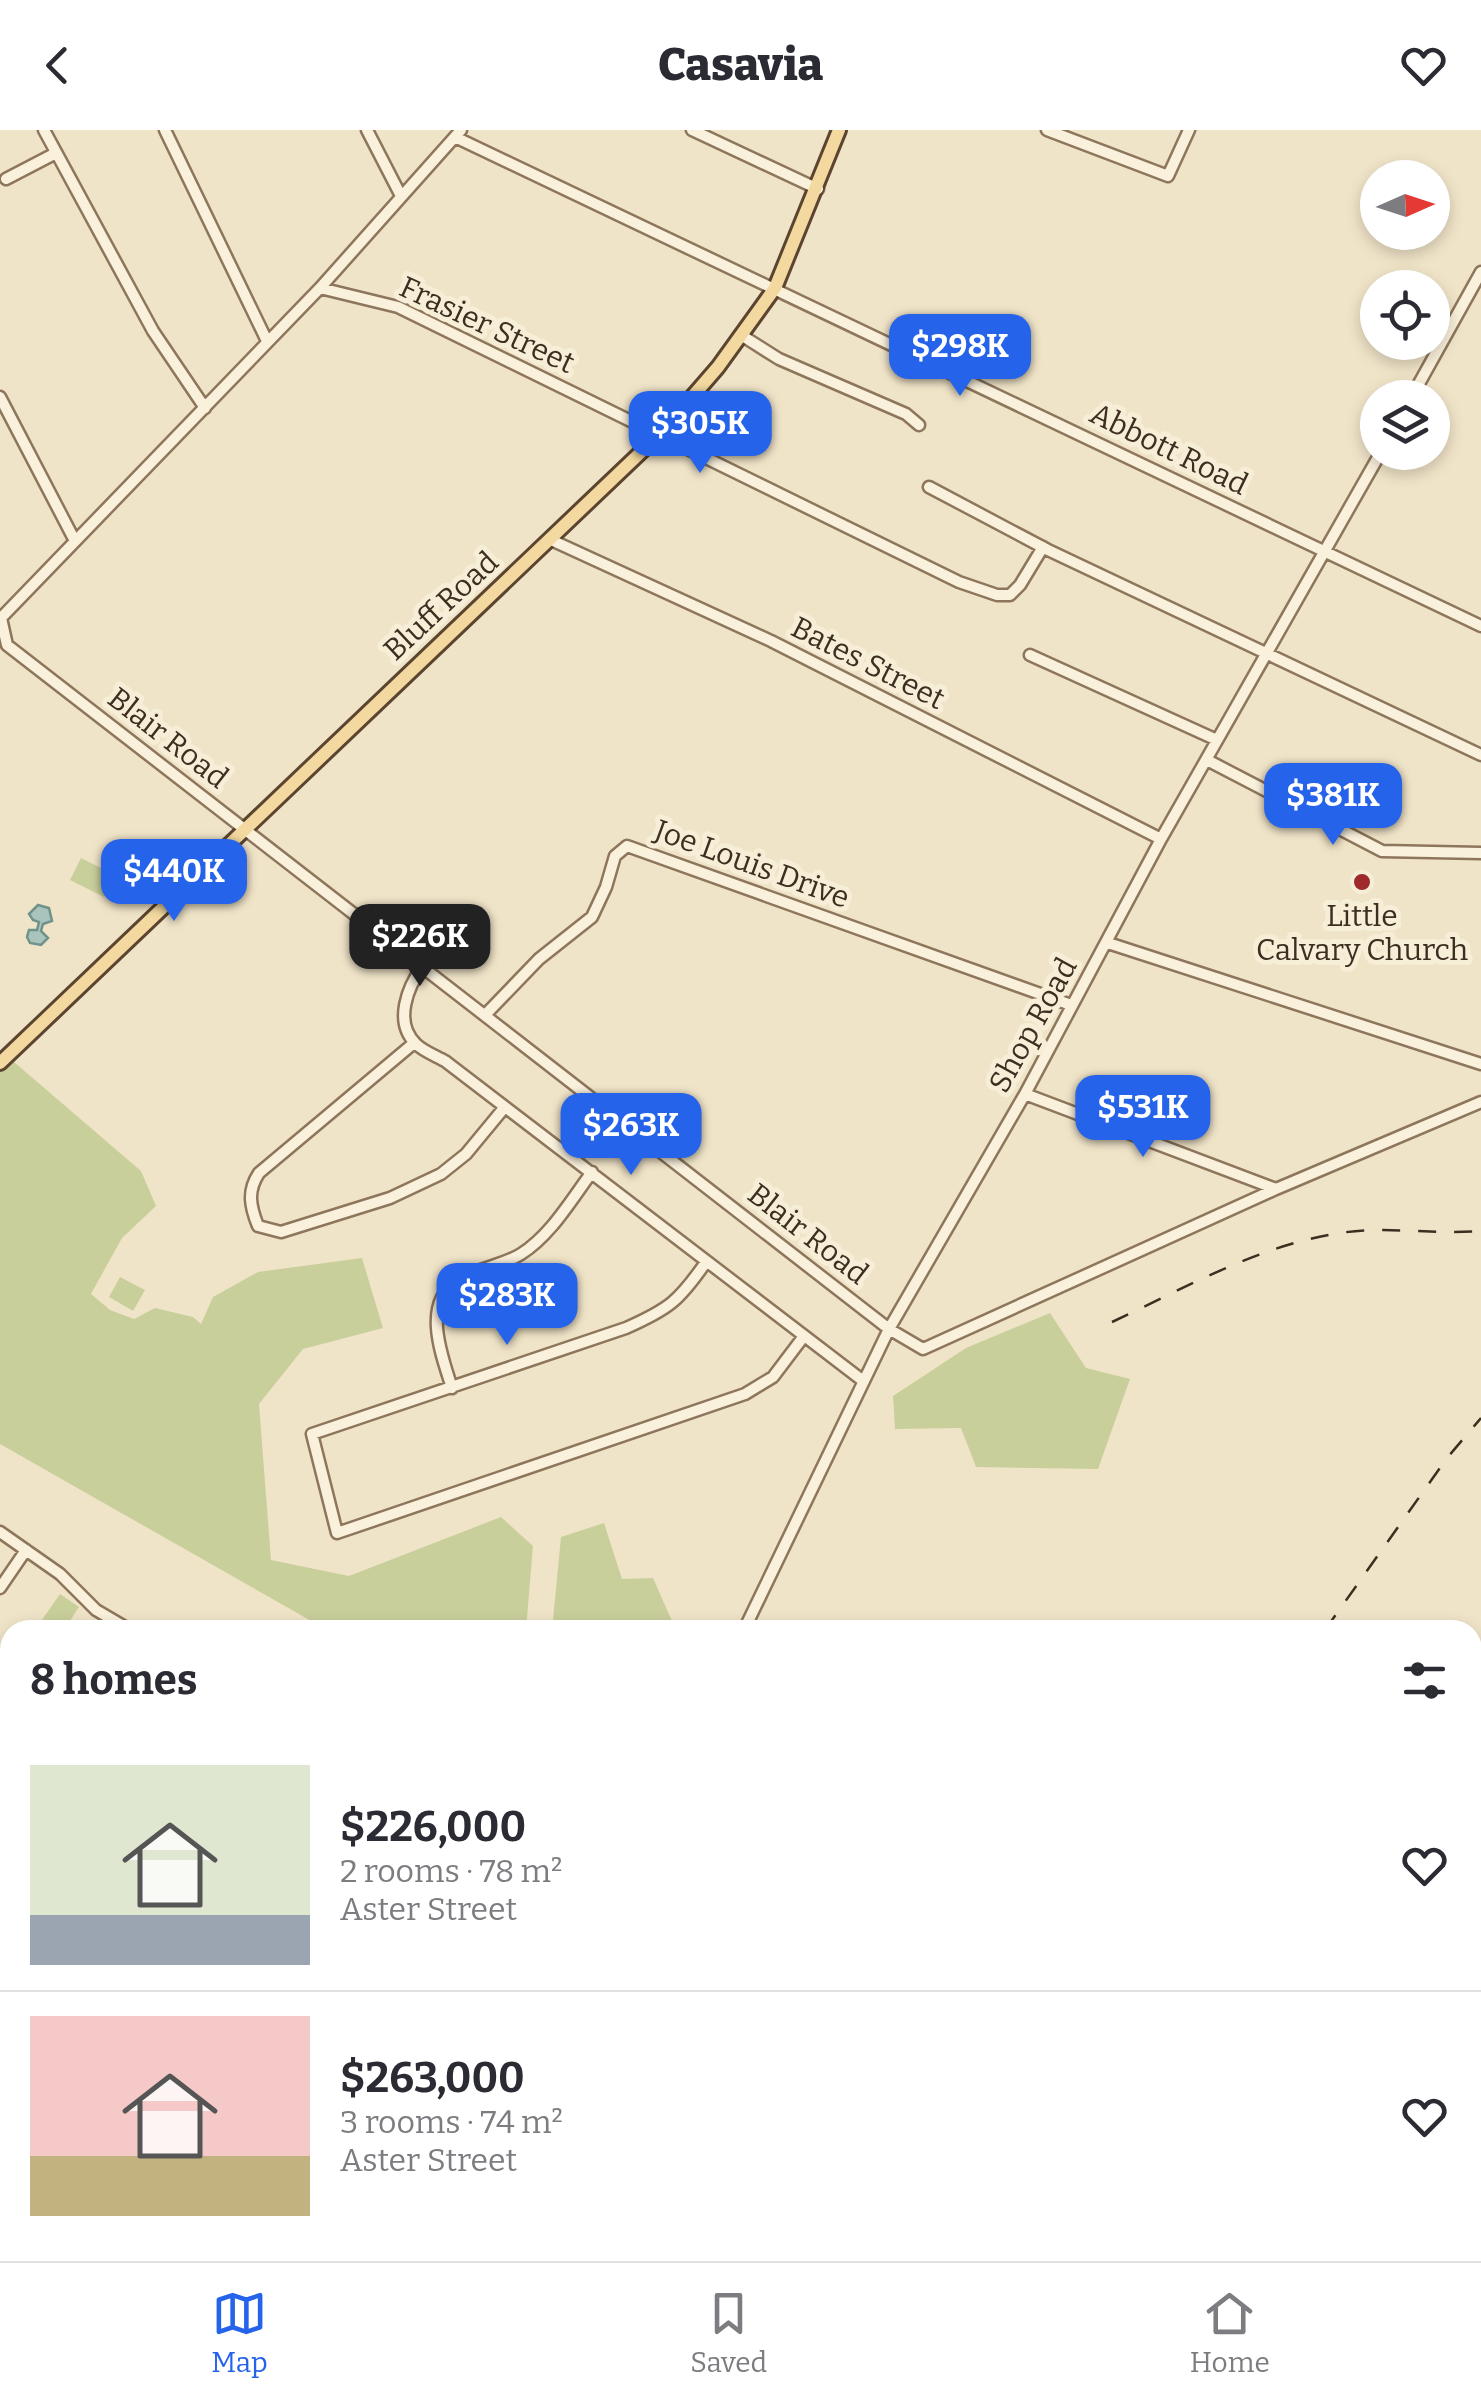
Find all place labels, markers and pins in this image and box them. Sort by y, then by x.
pin: $298K [890,314,1030,399]
pin: $305K [630,391,770,476]
pin: $381K [1263,763,1403,848]
pin: $440K [104,839,244,924]
marker: Little Calvary Church [1351,871,1373,893]
place label: Little Calvary Church [1256,898,1468,968]
pin: $226K [350,904,490,989]
pin: $531K [1073,1075,1213,1160]
pin: $263K [561,1093,701,1178]
pin: $283K [437,1263,577,1348]

